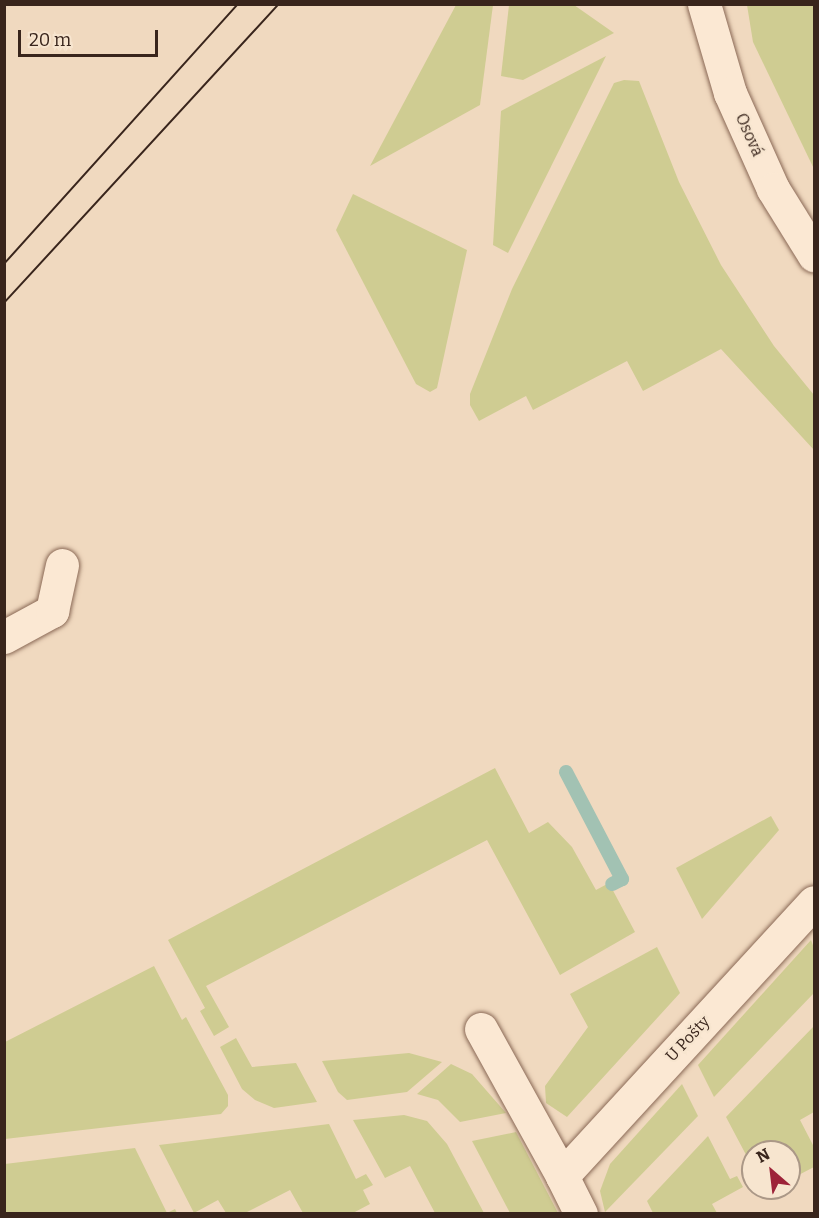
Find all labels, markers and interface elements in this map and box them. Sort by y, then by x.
scale bar [21,18,160,56]
text: 20 m [29,29,71,51]
street label: Osová [731,110,767,160]
street label: U Pošty [662,1012,714,1066]
north arrow [741,1140,801,1200]
text: N [753,1144,773,1167]

